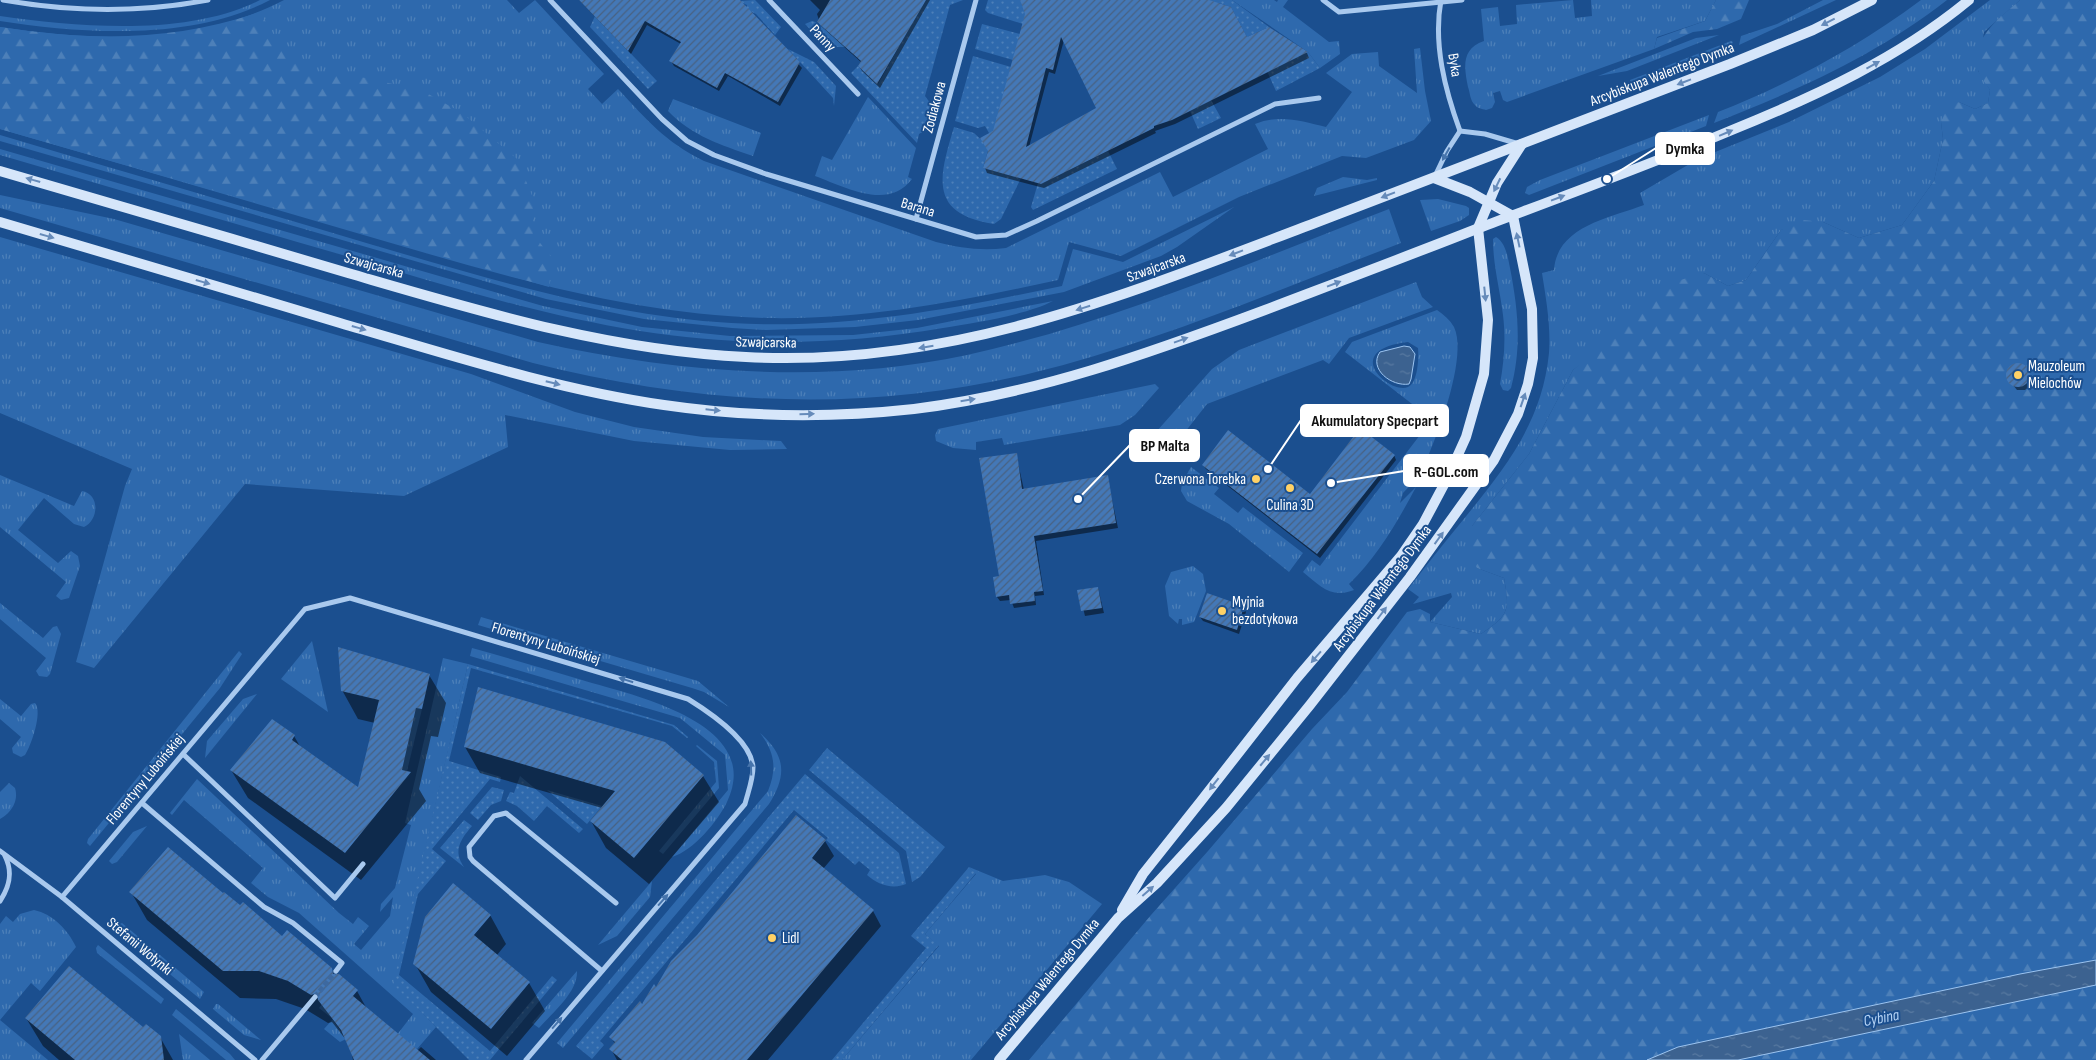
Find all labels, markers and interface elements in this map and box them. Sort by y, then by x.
one-way arrow [1821,18,1835,26]
street label: Panny [805,21,840,56]
street label: Arcybiskupa Walentego Dymka [1586,38,1737,111]
street label: Byka [1443,52,1466,79]
one-way arrow [1867,60,1880,69]
one-way arrow [1676,78,1691,86]
street label: Zodiakowa [918,79,951,135]
one-way arrow [1719,129,1734,137]
callout: Dymka [1656,133,1714,164]
text: Dymka [1666,140,1704,159]
one-way arrow [1442,147,1450,161]
one-way arrow [26,176,41,184]
one-way arrow [1493,178,1501,192]
one-way arrow [1380,191,1395,199]
street label: Barana [899,193,937,222]
one-way arrow [1551,194,1566,201]
one-way arrow [1514,231,1522,247]
one-way arrow [39,232,54,240]
street label: Szwajcarska [342,248,406,283]
street label: Szwajcarska [1124,248,1188,287]
one-way arrow [1228,249,1243,257]
one-way arrow [195,278,210,286]
one-way arrow [1326,279,1341,287]
one-way arrow [1481,287,1489,303]
one-way arrow [1076,305,1091,312]
one-way arrow [351,324,366,332]
street label: Szwajcarska [735,332,797,353]
one-way arrow [1174,336,1189,343]
one-way arrow [917,343,933,351]
place label: Mauzoleum Mielochów [2028,357,2085,393]
marker: Mauzoleum Mielochów [2012,369,2024,381]
one-way arrow [546,379,561,387]
one-way arrow [1520,392,1527,407]
one-way arrow [961,396,977,404]
callout: Akumulatory Specpart [1301,405,1448,436]
one-way arrow [706,406,722,414]
one-way arrow [799,410,815,418]
text: Akumulatory Specpart [1311,412,1438,431]
callout: BP Malta [1130,430,1199,461]
text: BP Malta [1140,437,1190,456]
callout: R-GOL.com [1404,455,1488,486]
text: R-GOL.com [1414,463,1478,482]
place label: Czerwona Torebka [1155,470,1246,489]
marker: Czerwona Torebka [1250,473,1262,485]
marker: Culina 3D [1284,482,1296,494]
place label: Culina 3D [1266,496,1314,515]
street label: Arcybiskupa Walentego Dymka [1328,521,1436,656]
one-way arrow [1434,531,1444,545]
place label: Myjnia bezdotykowa [1232,593,1298,629]
marker: Myjnia bezdotykowa [1216,605,1228,617]
one-way arrow [1377,606,1387,620]
street label: Florentyny Luboińskiej [489,618,603,669]
one-way arrow [1310,651,1322,663]
one-way arrow [619,676,634,684]
street label: Florentyny Luboińskiej [102,730,189,828]
one-way arrow [1260,754,1271,767]
one-way arrow [747,760,755,776]
one-way arrow [1208,777,1219,790]
one-way arrow [1141,885,1153,897]
one-way arrow [658,893,669,906]
street label: Stefanii Wołynki [103,913,177,980]
street label: Arcybiskupa Walentego Dymka [990,914,1104,1045]
place label: Lidl [782,929,799,948]
marker: Lidl [766,932,778,944]
water label: Cybina [1862,1006,1901,1031]
one-way arrow [552,1017,563,1030]

